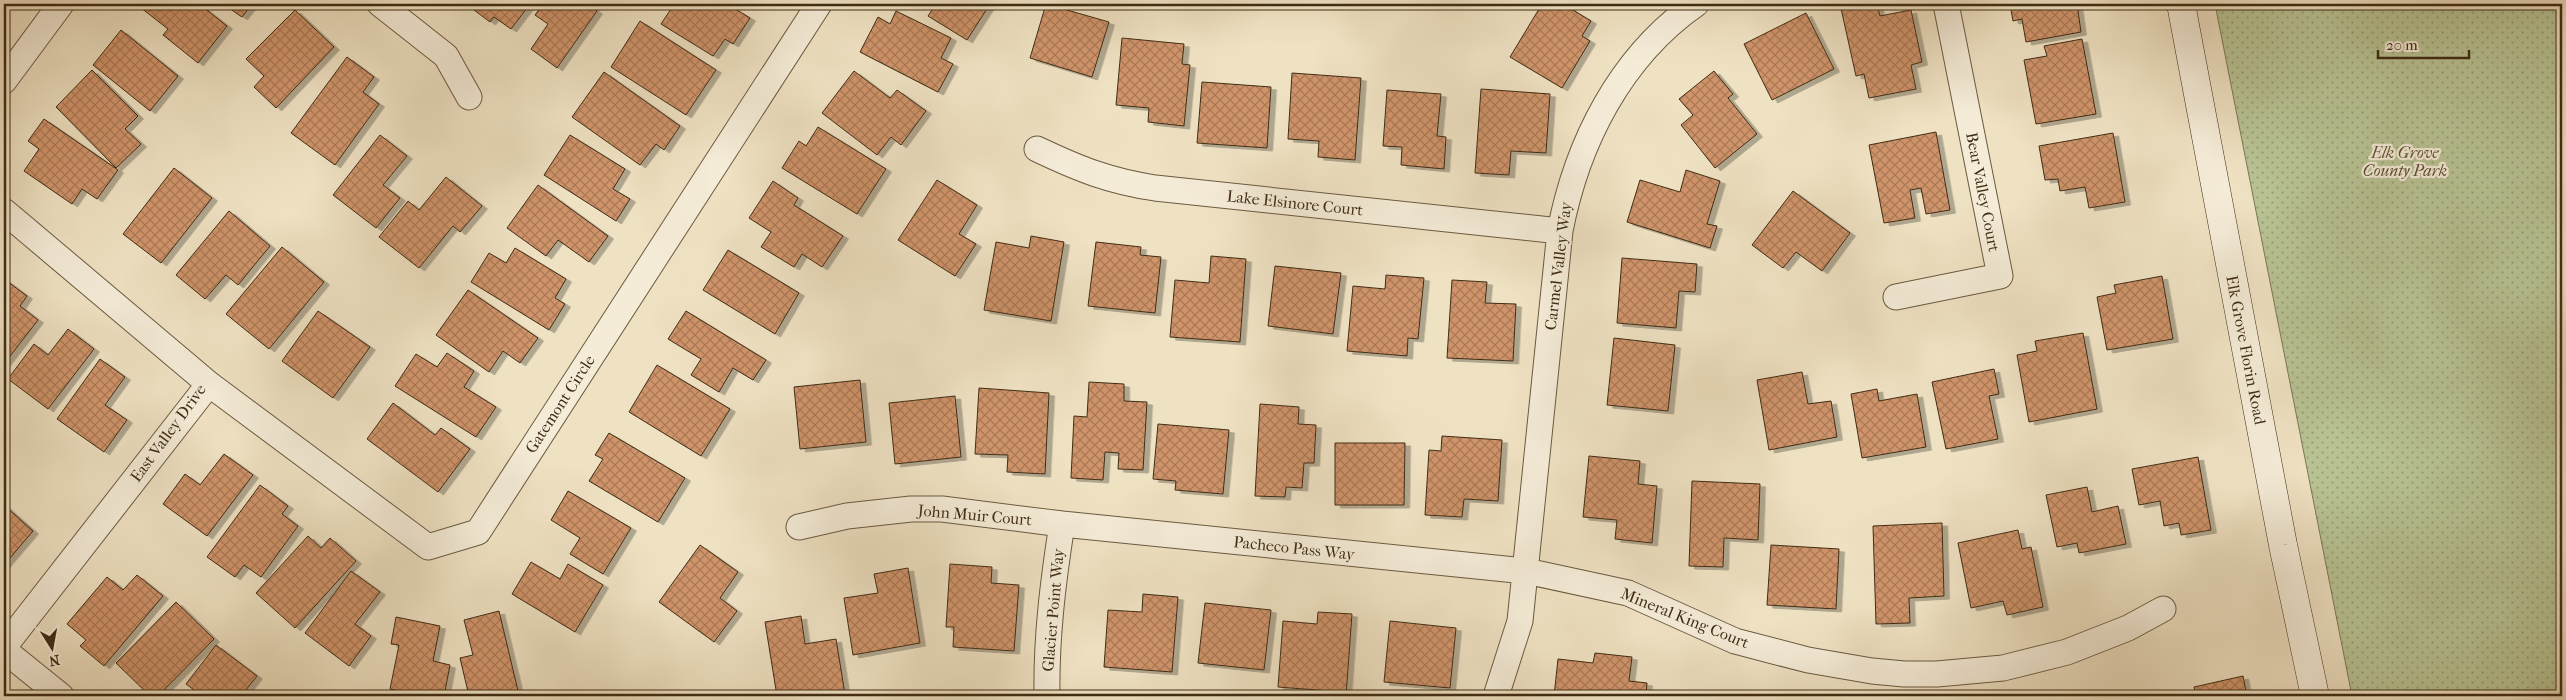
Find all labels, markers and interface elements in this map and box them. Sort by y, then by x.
scale bar [2378,28,2470,60]
text: 20 m [2386,36,2418,54]
street label: Bear Valley Court [1962,131,2004,254]
park label: Elk Grove County Park [2363,143,2447,180]
street label: Lake Elsinore Court [1226,186,1364,220]
street label: Carmel Valley Way [1541,200,1575,331]
street label: Elk Grove Florin Road [2222,274,2270,427]
street label: Gatemont Circle [521,351,599,457]
street label: East Valley Drive [126,380,210,486]
street label: John Muir Court [915,500,1033,529]
street label: Pacheco Pass Way [1232,532,1356,564]
street label: Glacier Point Way [1038,547,1068,672]
street label: Mineral King Court [1618,584,1752,652]
north arrow [28,622,78,672]
text: N [47,651,61,670]

